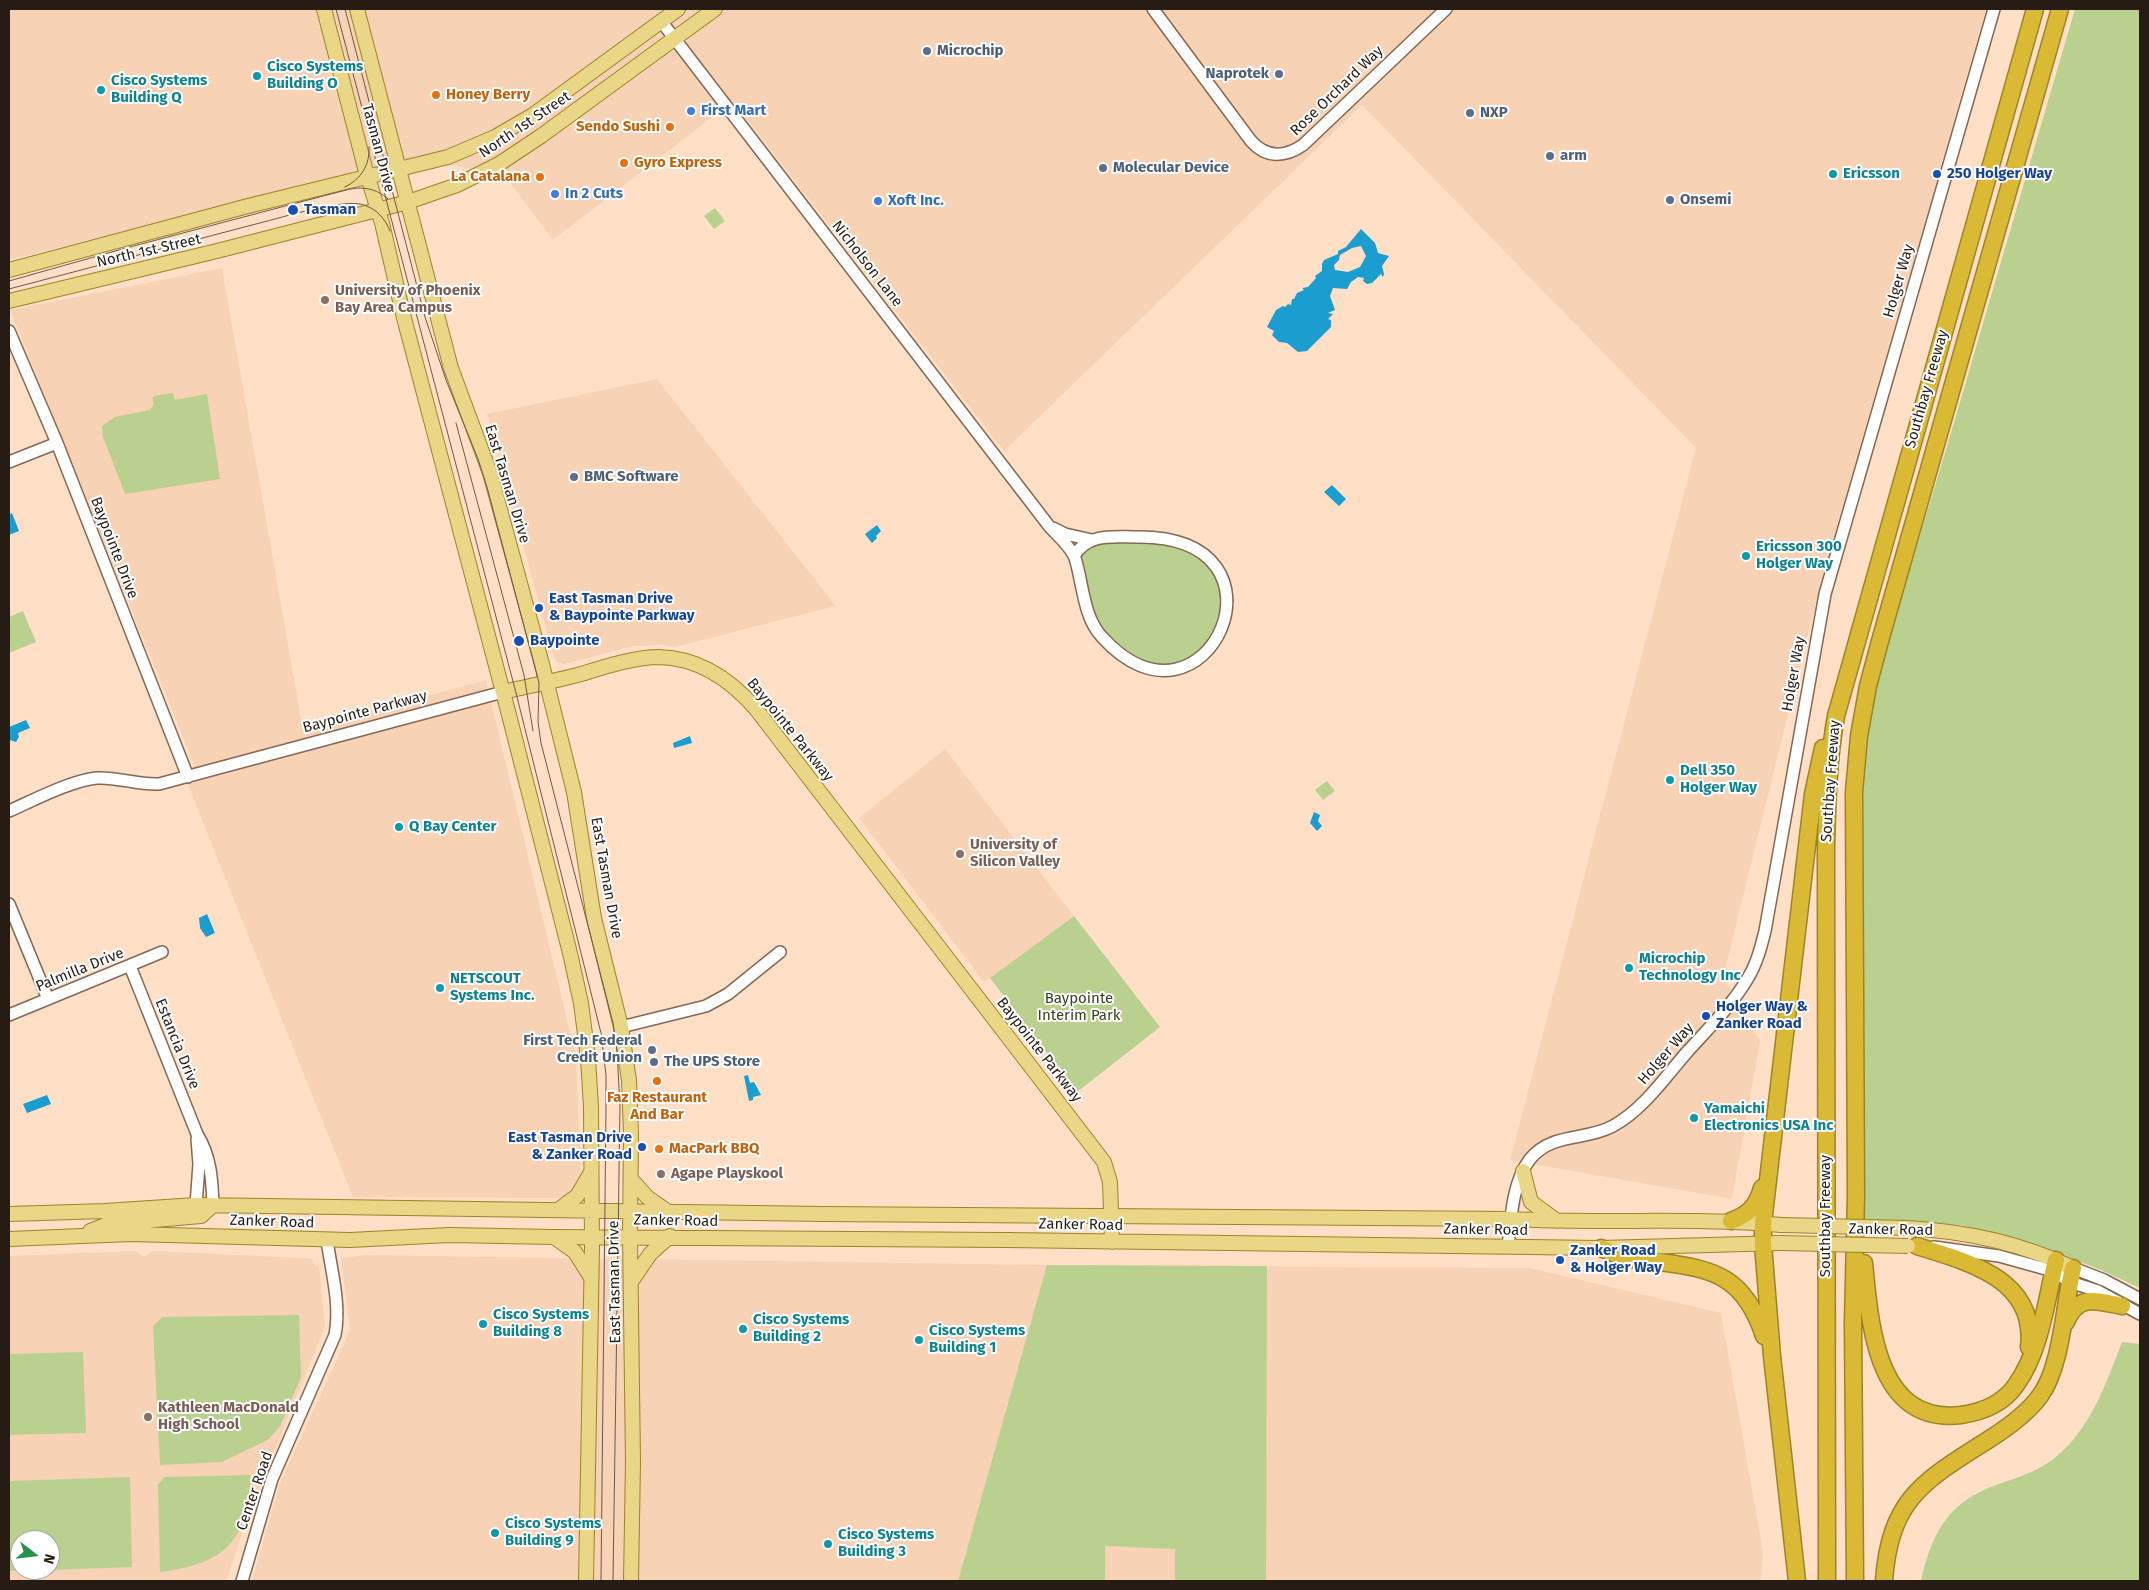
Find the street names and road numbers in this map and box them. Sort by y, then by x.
street label: Rose Orchard Way [1287,42,1387,140]
street label: North 1st Street [476,88,574,162]
street label: Tasman Drive [358,102,398,194]
street label: Nicholson Lane [828,217,906,311]
street label: North 1st Street [95,230,203,272]
street label: Holger Way [1880,242,1918,320]
street label: Southbay Freeway [1901,328,1953,450]
street label: East Tasman Drive [480,422,534,546]
street label: Baypointe Drive [86,495,142,601]
street label: Holger Way [1779,635,1809,713]
street label: Baypointe Parkway [743,675,837,785]
street label: Baypointe Parkway [301,687,429,737]
street label: Southbay Freeway [1818,719,1844,843]
street label: East Tasman Drive [586,816,626,940]
street label: Palmilla Drive [33,944,127,996]
street label: Baypointe Parkway [993,994,1085,1106]
street label: Estancia Drive [151,996,203,1092]
street label: Holger Way [1634,1019,1698,1089]
street label: Southbay Freeway [1817,1155,1835,1277]
street label: Zanker Road [634,1211,718,1231]
street label: Zanker Road [229,1212,315,1232]
street label: Zanker Road [1039,1215,1123,1235]
street label: East Tasman Drive [605,1220,625,1344]
street label: Zanker Road [1444,1220,1528,1240]
street label: Zanker Road [1849,1220,1933,1240]
street label: Center Road [233,1449,277,1533]

